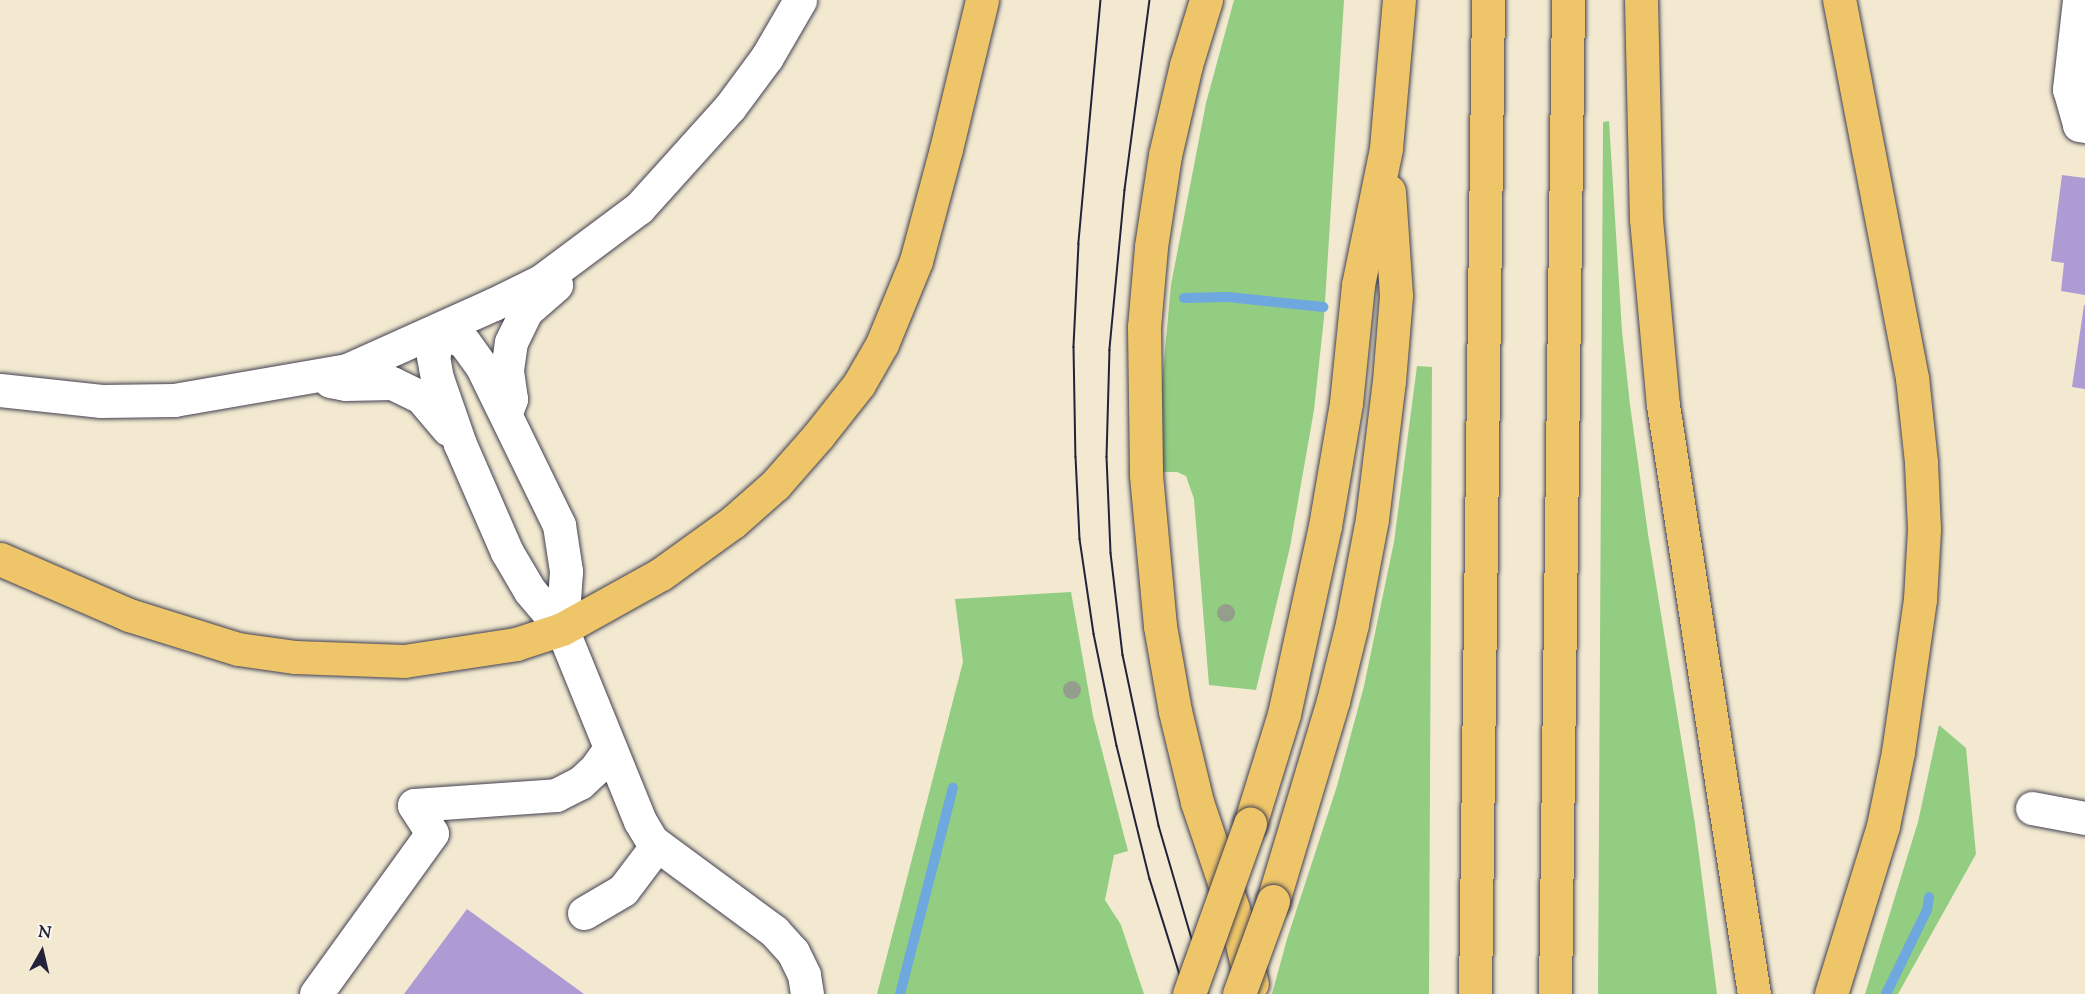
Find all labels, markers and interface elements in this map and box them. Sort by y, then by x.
text: N [37,921,53,946]
north arrow [12,922,72,982]

